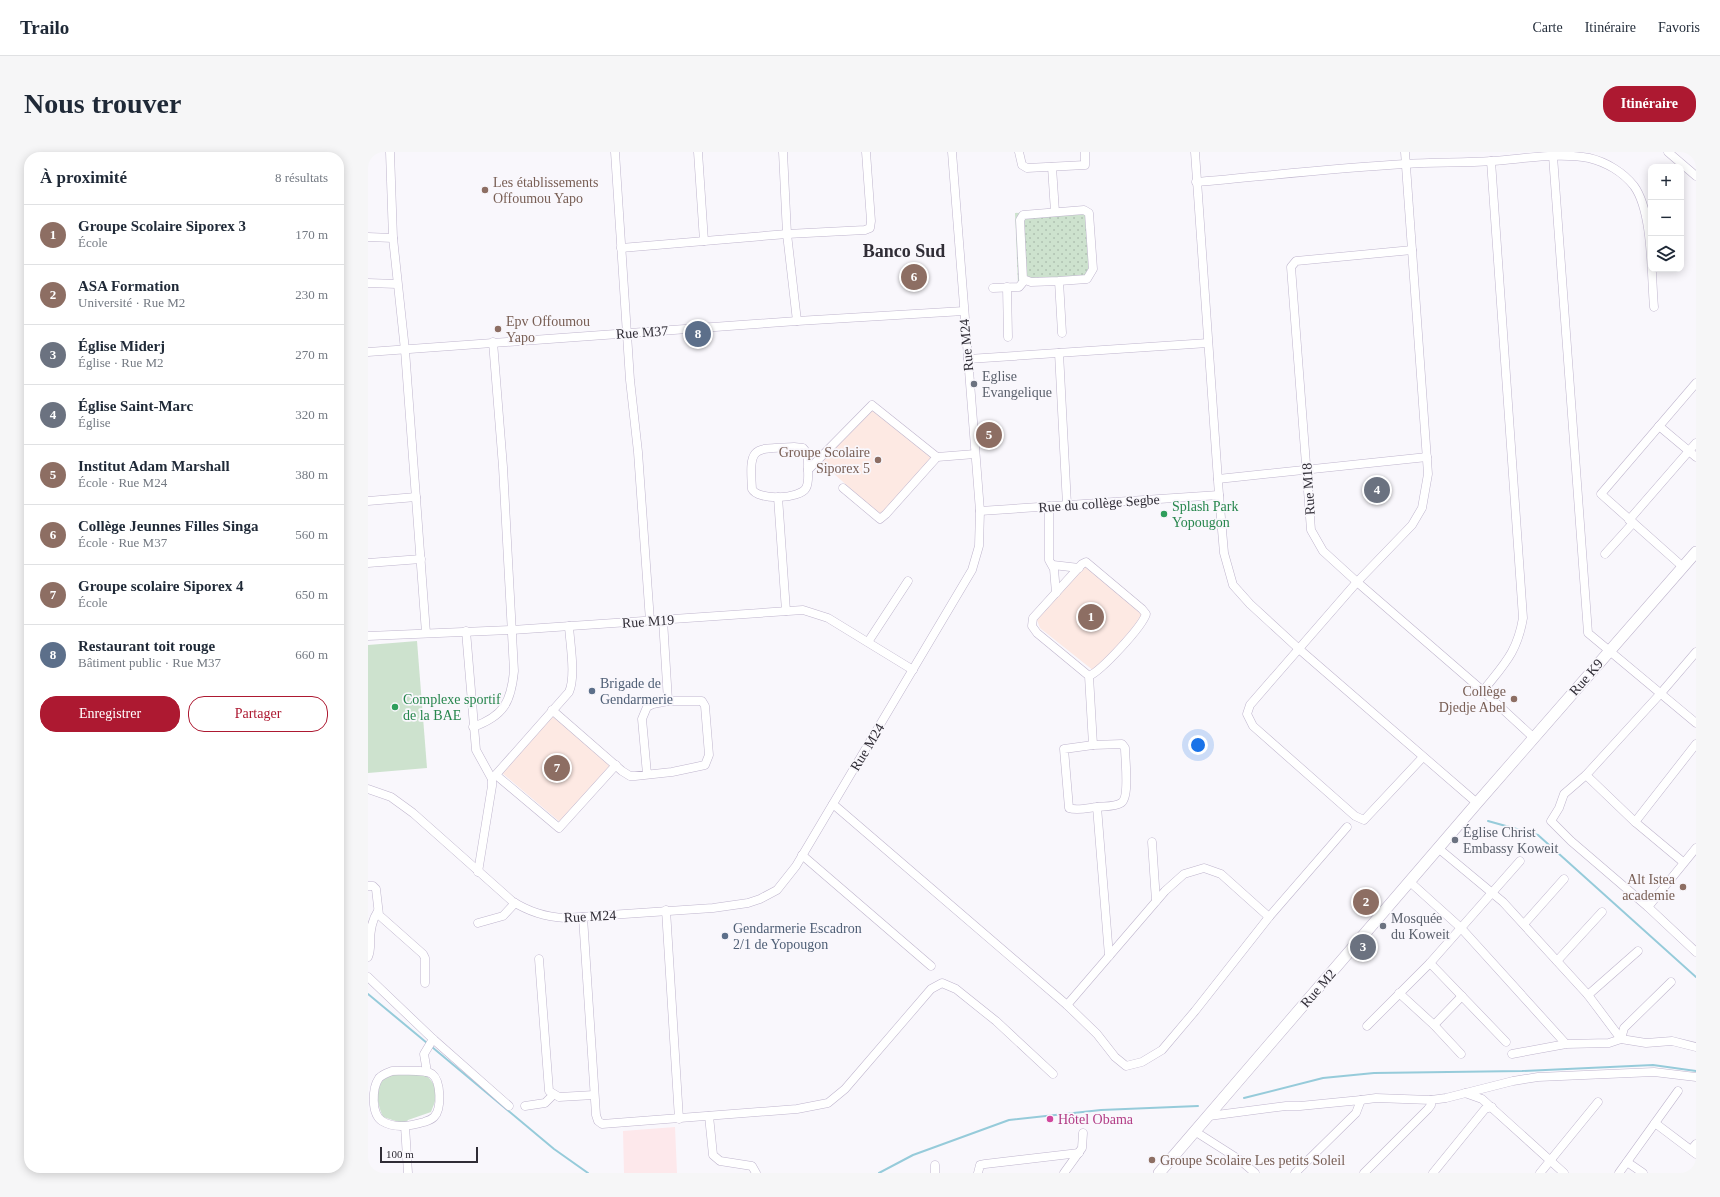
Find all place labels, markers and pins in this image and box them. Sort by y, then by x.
place label: Les établissements Offoumou Yapo [493,175,598,206]
marker: Les établissements Offoumou Yapo [480,185,490,195]
pin: 6 [901,262,927,292]
place label: Epv Offoumou Yapo [506,314,590,345]
pin: 8 [685,319,711,349]
marker: Epv Offoumou Yapo [493,324,503,334]
place label: Eglise Evangelique [982,369,1052,400]
marker: Eglise Evangelique [969,379,979,389]
pin: 5 [976,420,1002,450]
place label: Groupe Scolaire Siporex 5 [779,445,870,476]
marker: Groupe Scolaire Siporex 5 [873,455,883,465]
pin: 4 [1364,475,1390,505]
place label: Splash Park Yopougon [1172,499,1239,530]
marker: Splash Park Yopougon [1159,509,1169,519]
pin: 1 [1078,602,1104,632]
place label: Brigade de Gendarmerie [600,676,673,707]
place label: Collège Djedje Abel [1439,684,1506,715]
marker: Brigade de Gendarmerie [587,686,597,696]
place label: Complexe sportif de la BAE [403,692,501,723]
marker: Collège Djedje Abel [1509,694,1519,704]
marker: Complexe sportif de la BAE [390,702,400,712]
pin: 7 [544,753,570,783]
place label: Église Christ Embassy Koweit [1463,824,1558,856]
marker: Église Christ Embassy Koweit [1450,835,1460,845]
place label: Alt Istea academie [1622,872,1676,903]
marker: Alt Istea academie [1678,882,1688,892]
pin: 2 [1353,887,1379,917]
place label: Mosquée du Koweit [1391,911,1450,942]
place label: Gendarmerie Escadron 2/1 de Yopougon [733,921,862,952]
marker: Mosquée du Koweit [1378,921,1388,931]
marker: Gendarmerie Escadron 2/1 de Yopougon [720,931,730,941]
pin: 3 [1350,932,1376,962]
place label: Hôtel Obama [1058,1112,1134,1127]
marker: Hôtel Obama [1045,1114,1055,1124]
place label: Groupe Scolaire Les petits Soleil [1160,1153,1345,1168]
marker: Groupe Scolaire Les petits Soleil [1147,1155,1157,1165]

